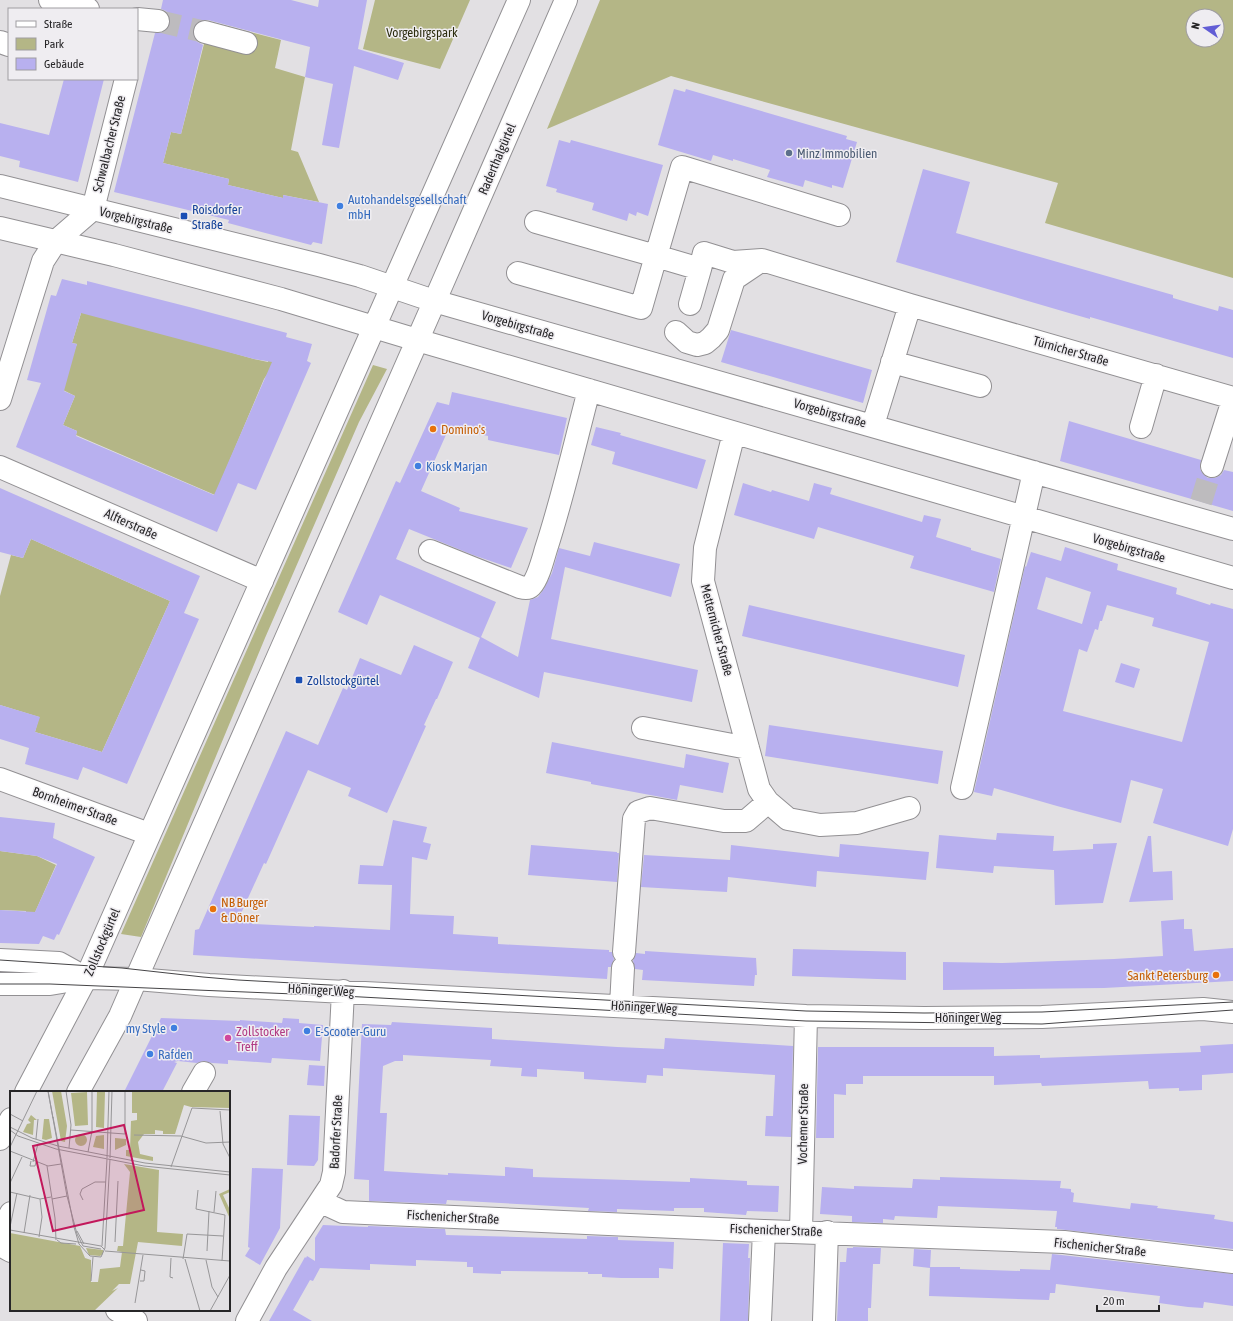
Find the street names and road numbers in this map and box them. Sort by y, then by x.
street label: Schwalbacher Straße [90,94,128,194]
street label: Raderthalgürtel [475,120,519,197]
street label: Vorgebirgstraße [98,204,174,236]
street label: Vorgebirgstraße [480,307,556,343]
street label: Türnicher Straße [1031,333,1111,369]
street label: Vorgebirgstraße [792,395,868,431]
street label: Alfterstraße [102,506,160,542]
street label: Vorgebirgstraße [1091,530,1167,566]
street label: Metternicher Straße [698,582,736,678]
street label: Bornheimer Straße [30,784,120,828]
street label: Zollstockgürtel [81,905,123,978]
street label: Höninger Weg [287,981,355,999]
street label: Höninger Weg [610,998,678,1016]
street label: Höninger Weg [935,1010,1002,1025]
street label: Vochemer Straße [795,1083,811,1165]
street label: Badorfer Straße [327,1095,345,1169]
street label: Fischenicher Straße [406,1207,500,1227]
street label: Fischenicher Straße [729,1221,823,1239]
street label: Fischenicher Straße [1053,1235,1147,1259]

